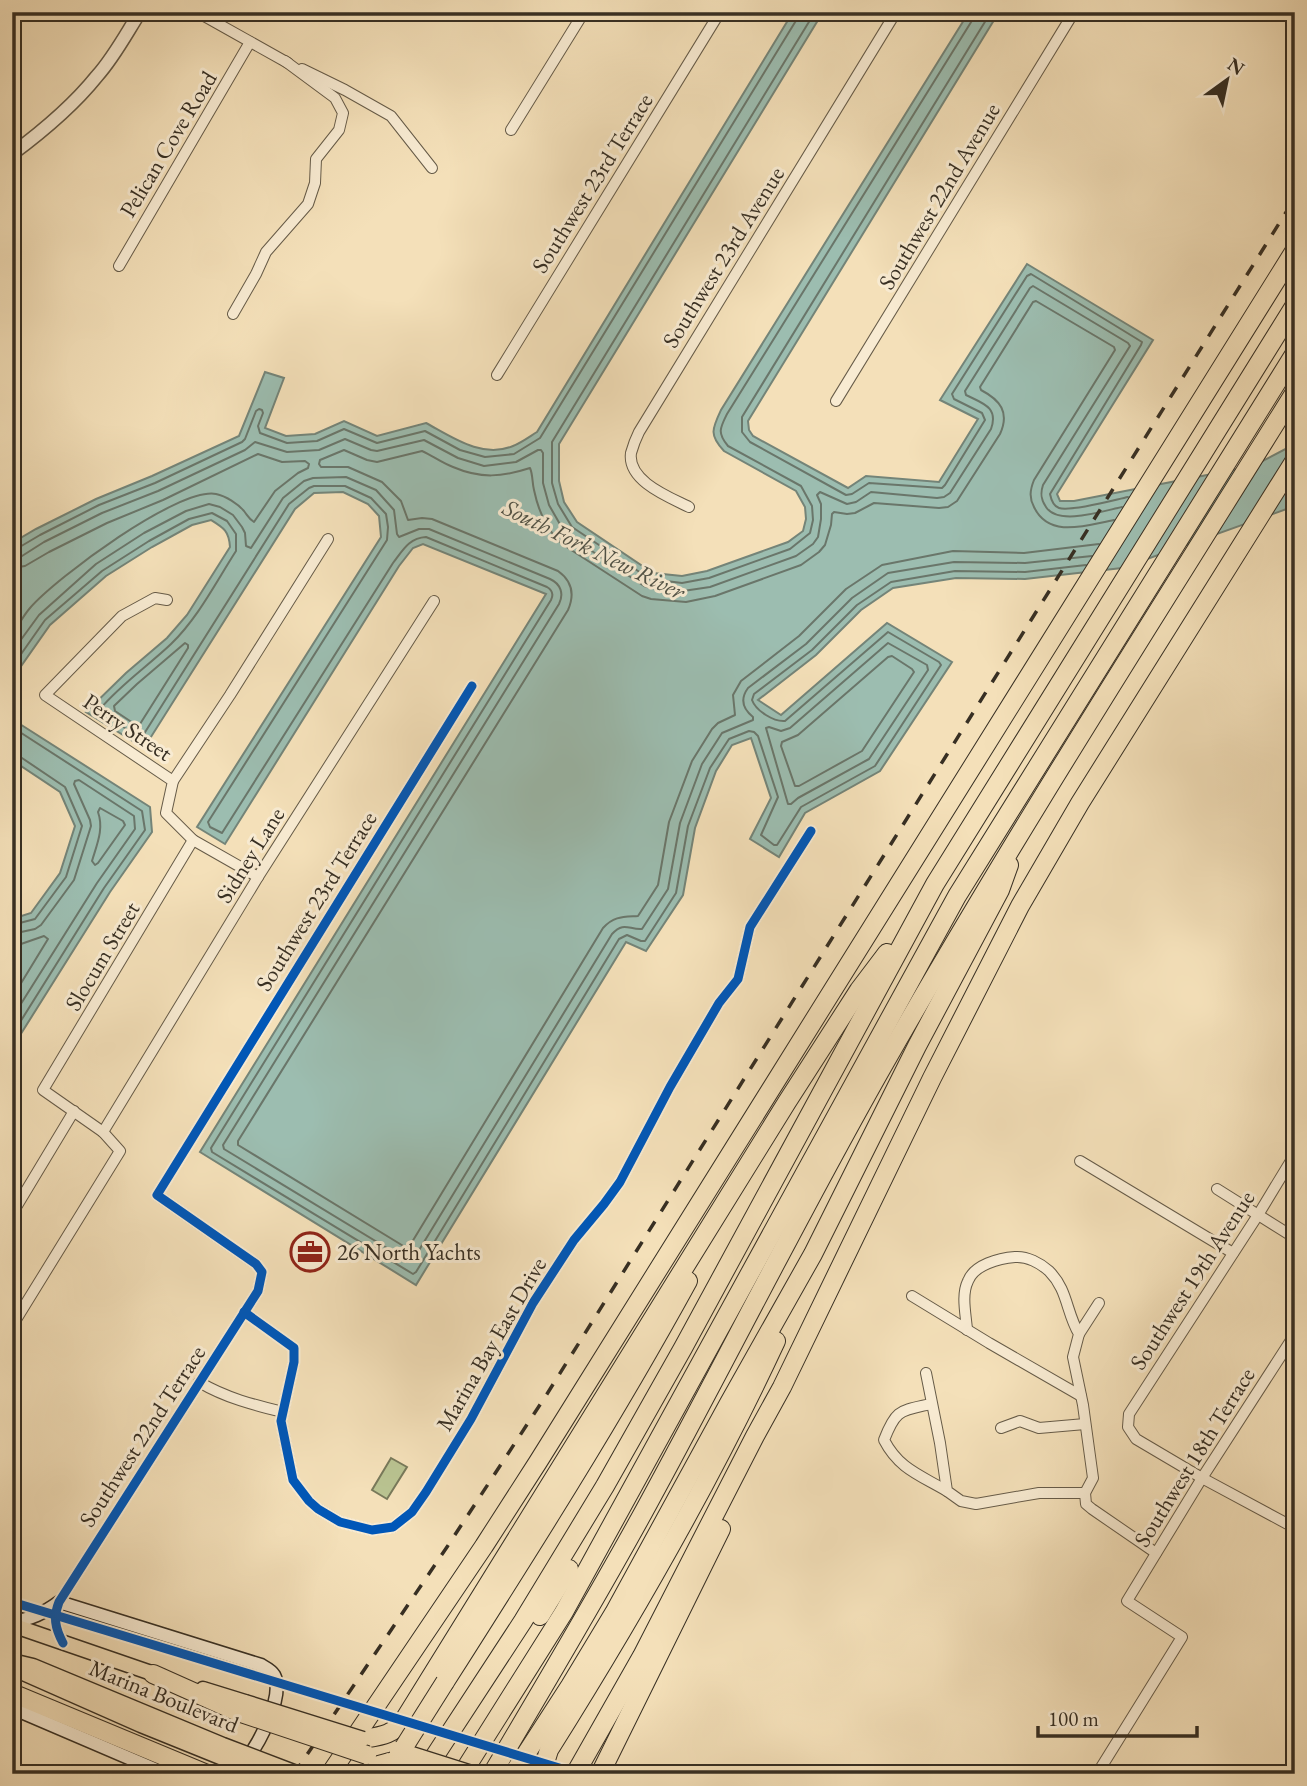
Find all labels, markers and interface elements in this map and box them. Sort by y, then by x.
north arrow [1192,46,1262,116]
text: N [1223,51,1250,81]
street label: Pelican Cove Road [113,65,224,223]
street label: Southwest 23rd Terrace [525,87,659,279]
street label: Southwest 22nd Avenue [871,97,1007,295]
street label: Southwest 23rd Avenue [655,161,791,353]
water label: South Fork New River [497,491,692,607]
street label: Perry Street [78,686,179,768]
street label: Sidney Lane [209,801,291,909]
street label: Southwest 23rd Terrace [249,805,383,997]
street label: Slocum Street [58,895,147,1016]
street label: Southwest 19th Avenue [1123,1185,1261,1375]
office icon: 26 North Yachts [289,1231,331,1273]
place label: 26 North Yachts [337,1237,481,1267]
street label: Marina Bay East Drive [429,1252,553,1436]
street label: Southwest 22nd Terrace [72,1339,212,1533]
street label: Southwest 18th Terrace [1127,1362,1261,1552]
street label: Marina Boulevard [85,1652,243,1740]
scale bar [1038,1695,1197,1739]
text: 100 m [1048,1705,1099,1732]

